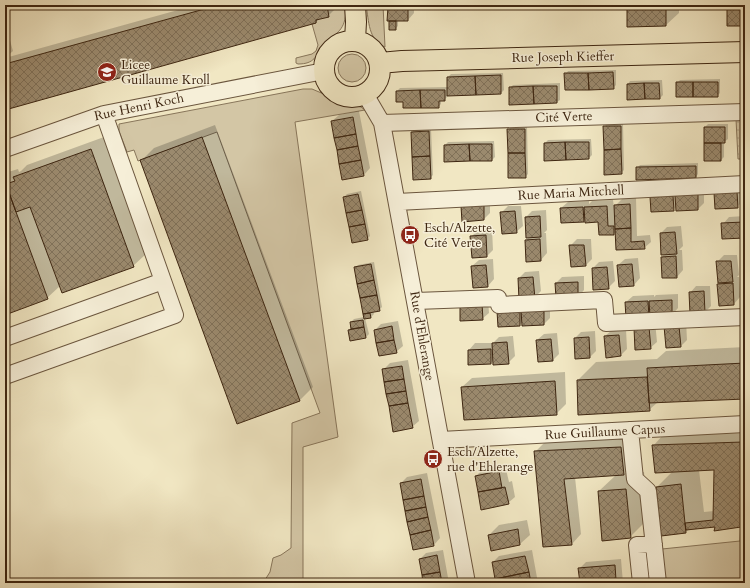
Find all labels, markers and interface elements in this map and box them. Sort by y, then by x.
street label: Rue Joseph Kieffer [512,47,615,67]
place label: Licee Guillaume Kroll [121,56,211,89]
school or university icon: Licee Guillaume Kroll [96,61,118,83]
street label: Rue Henri Koch [92,89,186,125]
street label: Cité Verte [535,107,593,127]
street label: Rue Maria Mitchell [517,181,625,205]
place label: Esch/Alzette, Cité Verte [424,219,495,252]
bus stop icon: Esch/Alzette, Cité Verte [399,224,421,246]
street label: Rue d'Ehlerange [405,290,439,382]
street label: Rue Guillaume Capus [544,420,666,444]
place label: Esch/Alzette, rue d'Ehlerange [447,443,534,476]
bus stop icon: Esch/Alzette, rue d'Ehlerange [422,448,444,470]

